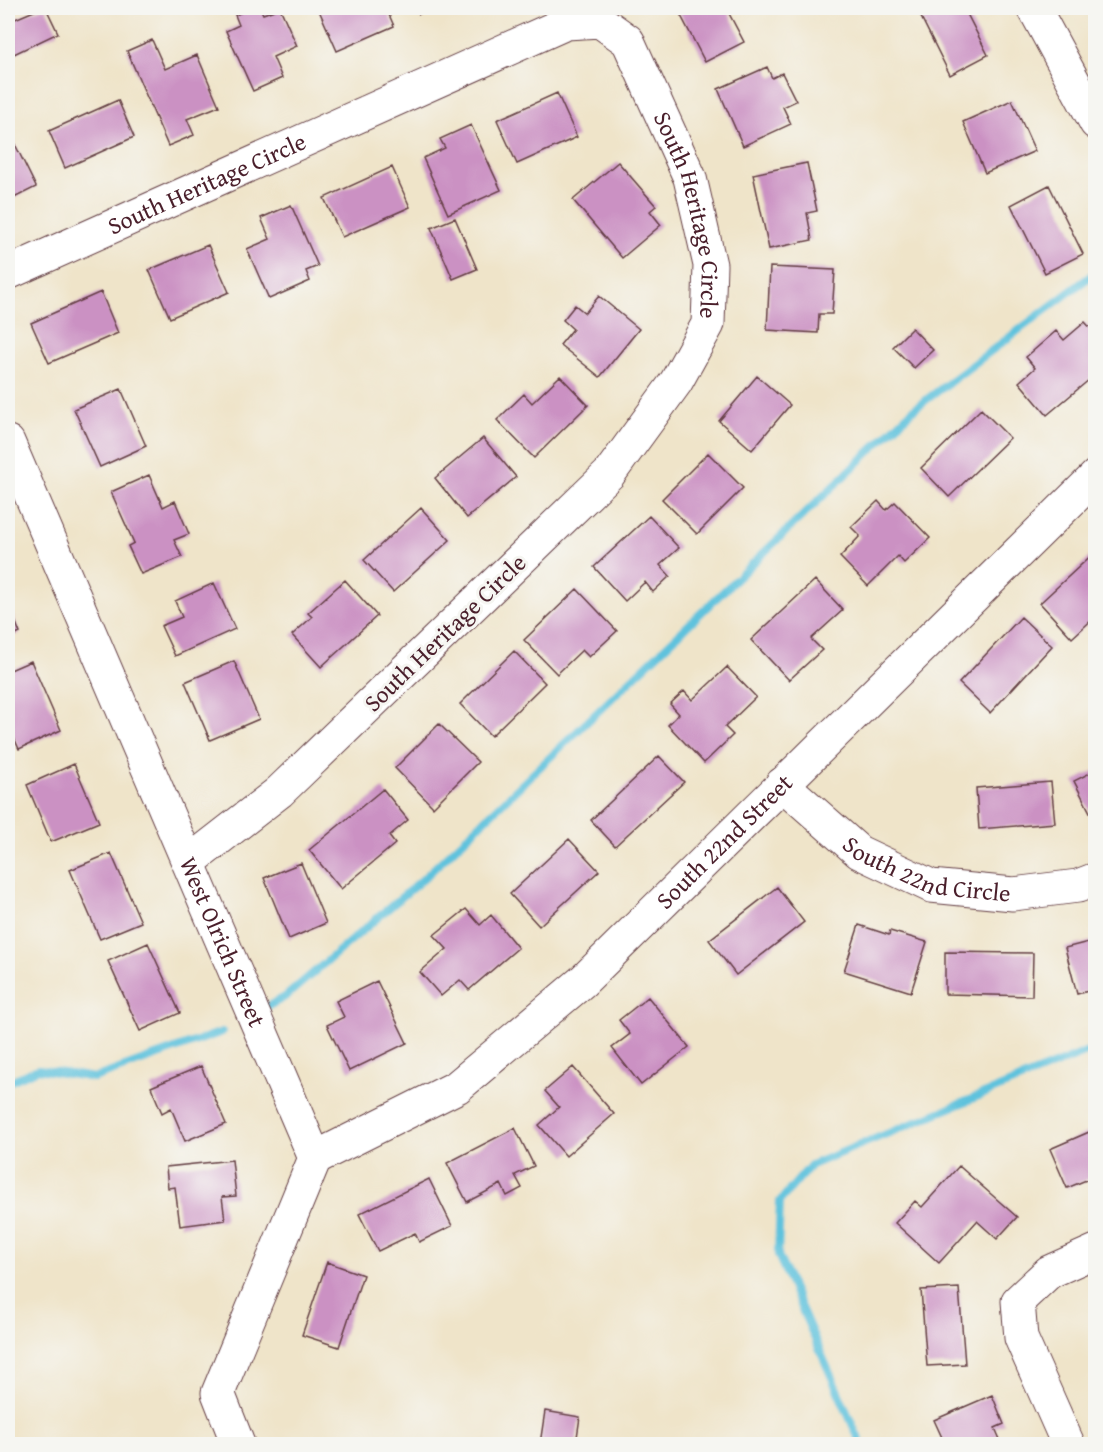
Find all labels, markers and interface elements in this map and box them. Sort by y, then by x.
street label: South Heritage Circle [645,106,728,319]
street label: South Heritage Circle [102,124,312,243]
street label: South Heritage Circle [356,546,534,720]
street label: South 22nd Street [648,765,801,917]
street label: South 22nd Circle [835,827,1012,911]
street label: West Olrich Street [171,851,275,1033]

